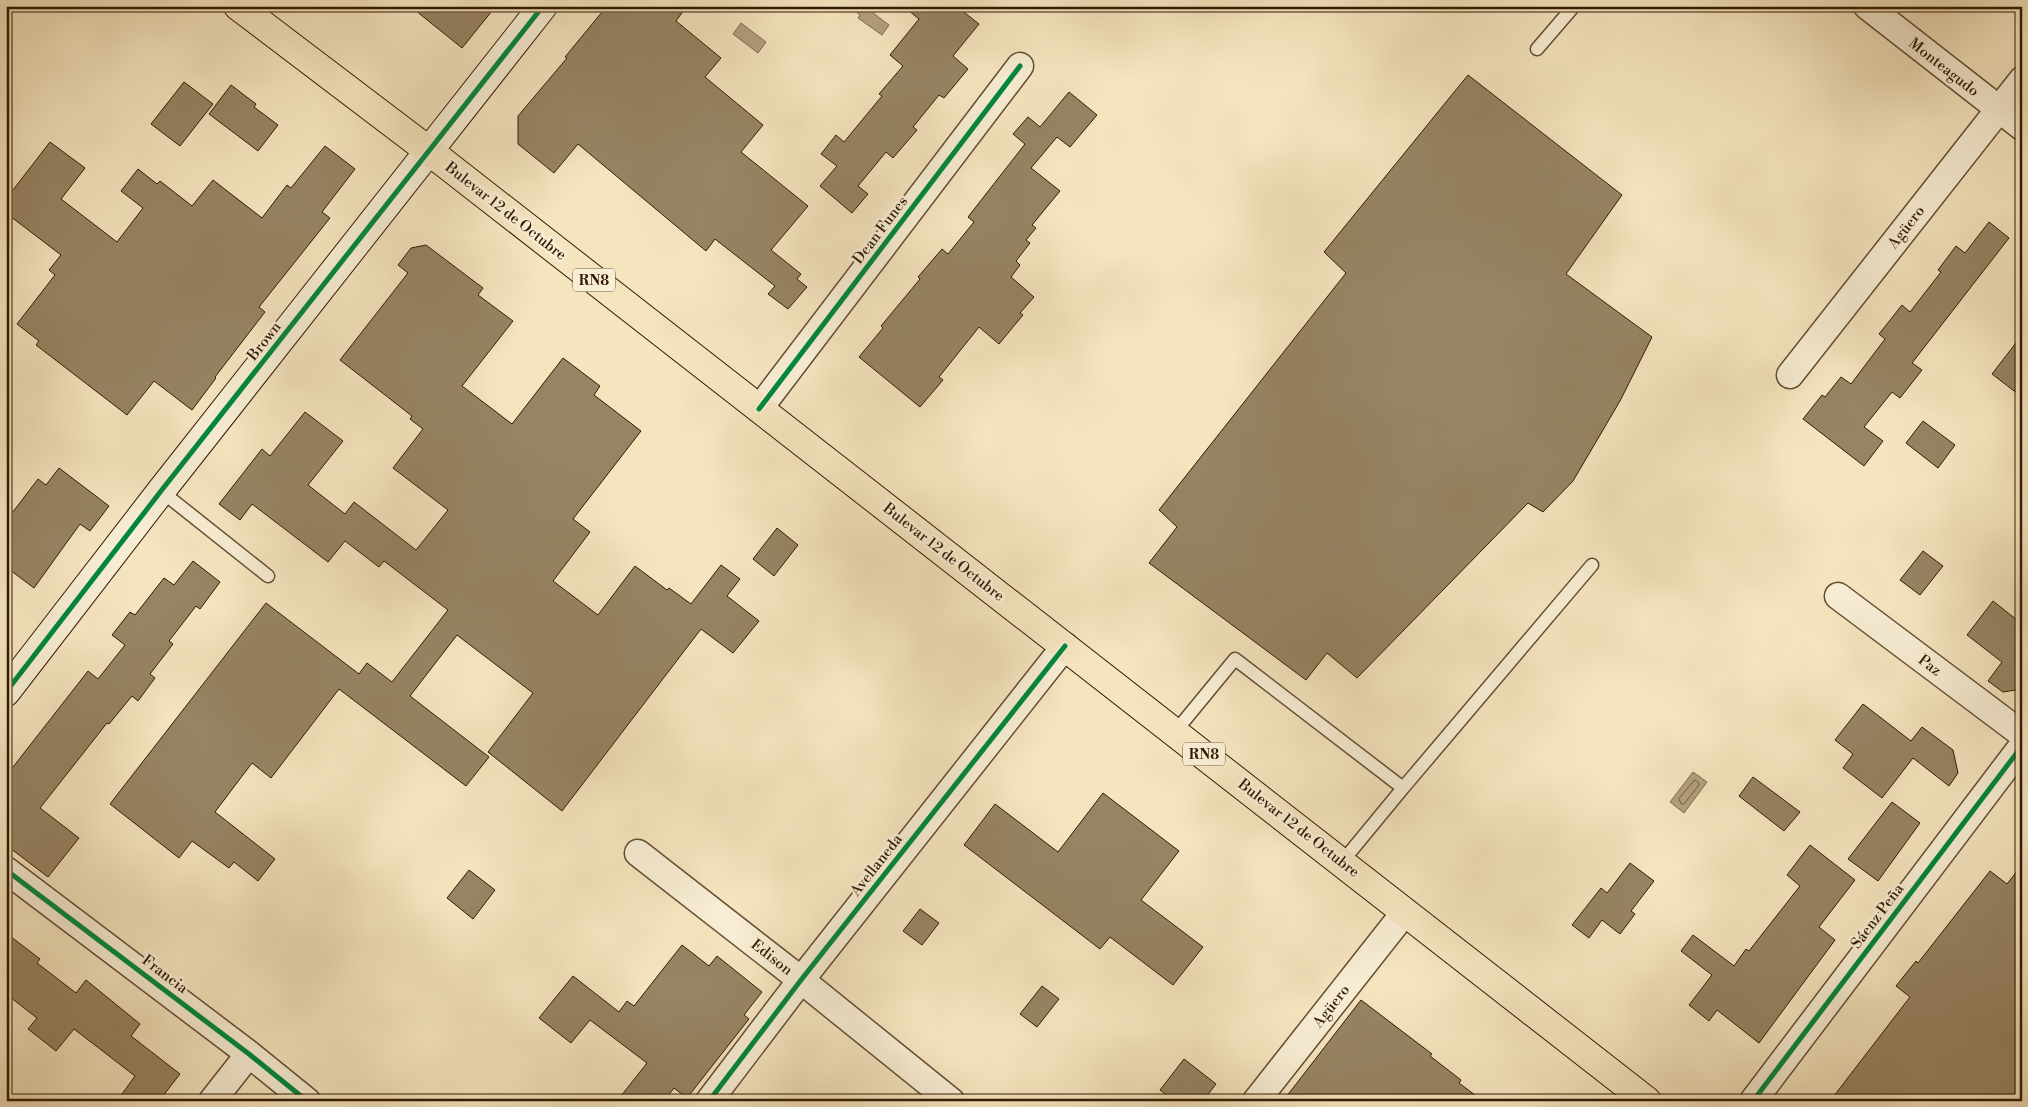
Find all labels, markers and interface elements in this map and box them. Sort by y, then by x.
street label: Monteagudo [1905,34,1983,101]
street label: Bulevar 12 de Octubre [440,157,570,265]
street label: Dean Funes [849,193,912,268]
street label: Agüero [1883,202,1929,253]
road number: RN8 [573,268,615,292]
street label: Brown [243,318,286,365]
street label: Bulevar 12 de Octubre [878,498,1008,606]
street label: Paz [1914,651,1945,680]
road number: RN8 [1183,742,1225,766]
street label: Bulevar 12 de Octubre [1233,774,1363,882]
street label: Avellaneda [846,830,907,901]
street label: Sáenz Peña [1847,880,1908,953]
street label: Edison [747,935,796,980]
street label: Francia [138,951,192,998]
street label: Agüero [1308,981,1354,1032]

